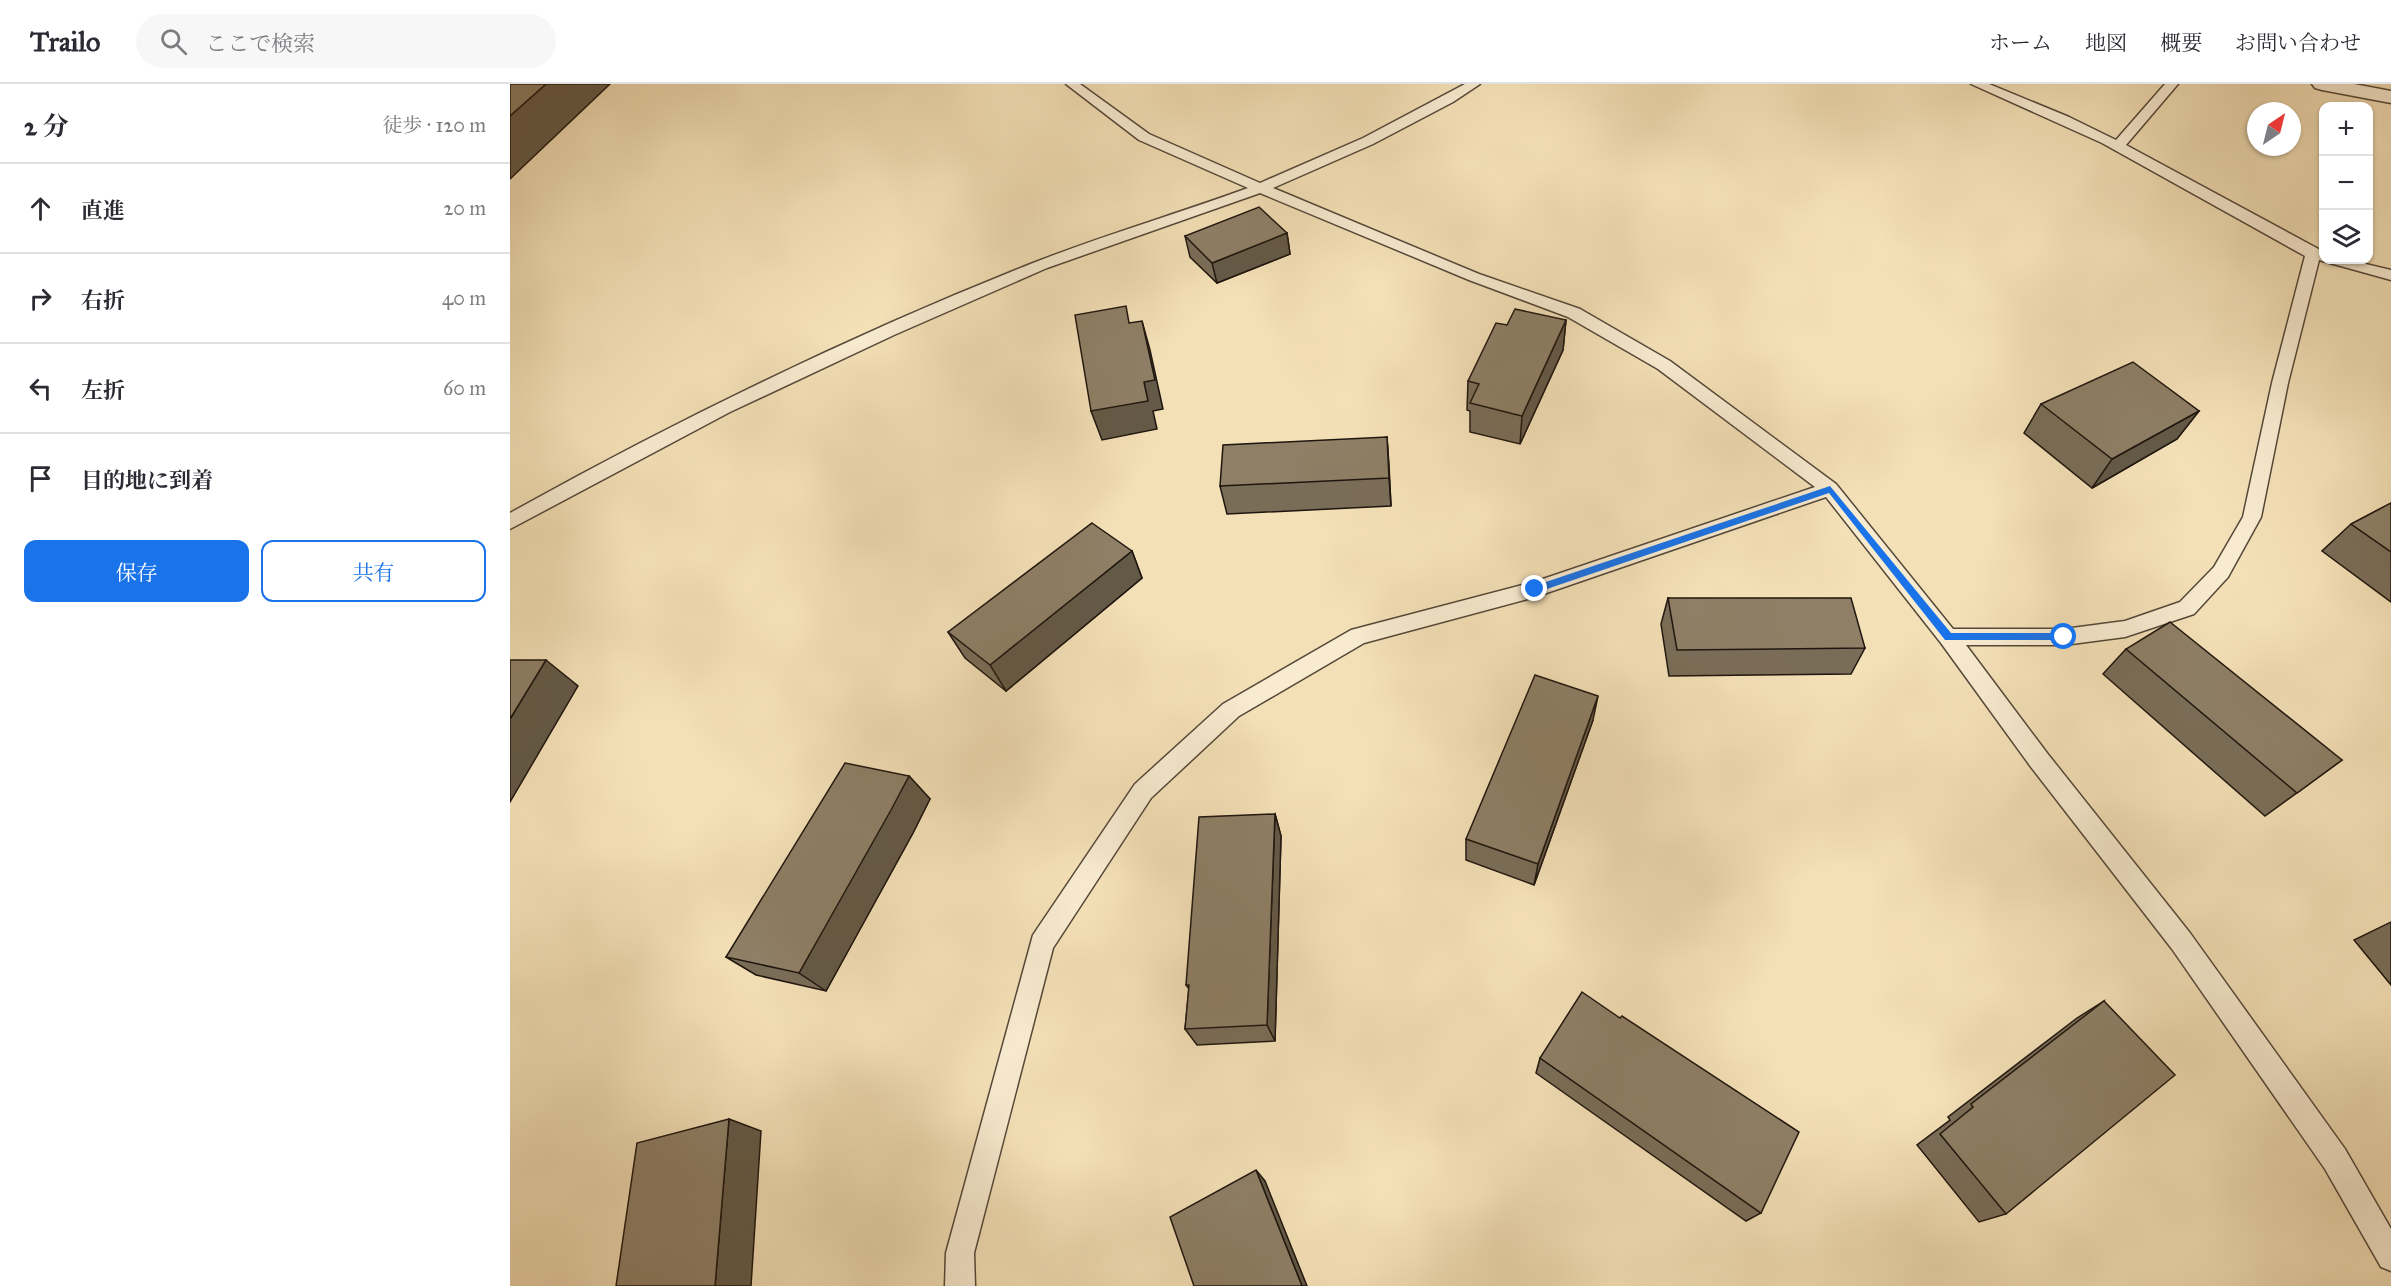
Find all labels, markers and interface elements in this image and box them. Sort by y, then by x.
search box [136,14,556,68]
text: Trailo [30,24,100,59]
icon: search [157,25,190,58]
text: ここで検索 [205,30,315,57]
text: ホーム [1989,30,2052,56]
text: 地図 [2085,30,2127,56]
text: 概要 [2160,30,2202,56]
text: お問い合わせ [2235,30,2361,56]
north arrow [2247,102,2301,156]
map controls [2319,102,2373,264]
button: + [2319,102,2373,156]
text: 2 分 [24,110,68,142]
text: 徒歩 · 120 m [383,113,486,137]
button: − [2319,156,2373,210]
icon: ahead [24,192,57,225]
text: 20 m [443,196,486,220]
text: 直進 [81,197,125,224]
button: layers [2319,210,2373,264]
icon: right [24,282,57,315]
text: 40 m [442,286,486,310]
text: 右折 [81,287,125,314]
icon: left [24,372,57,405]
text: 60 m [443,376,486,400]
text: 左折 [81,377,125,404]
icon: arrive [24,462,57,495]
text: 目的地に到着 [81,467,213,494]
button: 保存 [24,540,249,602]
button: 共有 [261,540,486,602]
route end [1521,575,1547,601]
route start [2050,623,2076,649]

